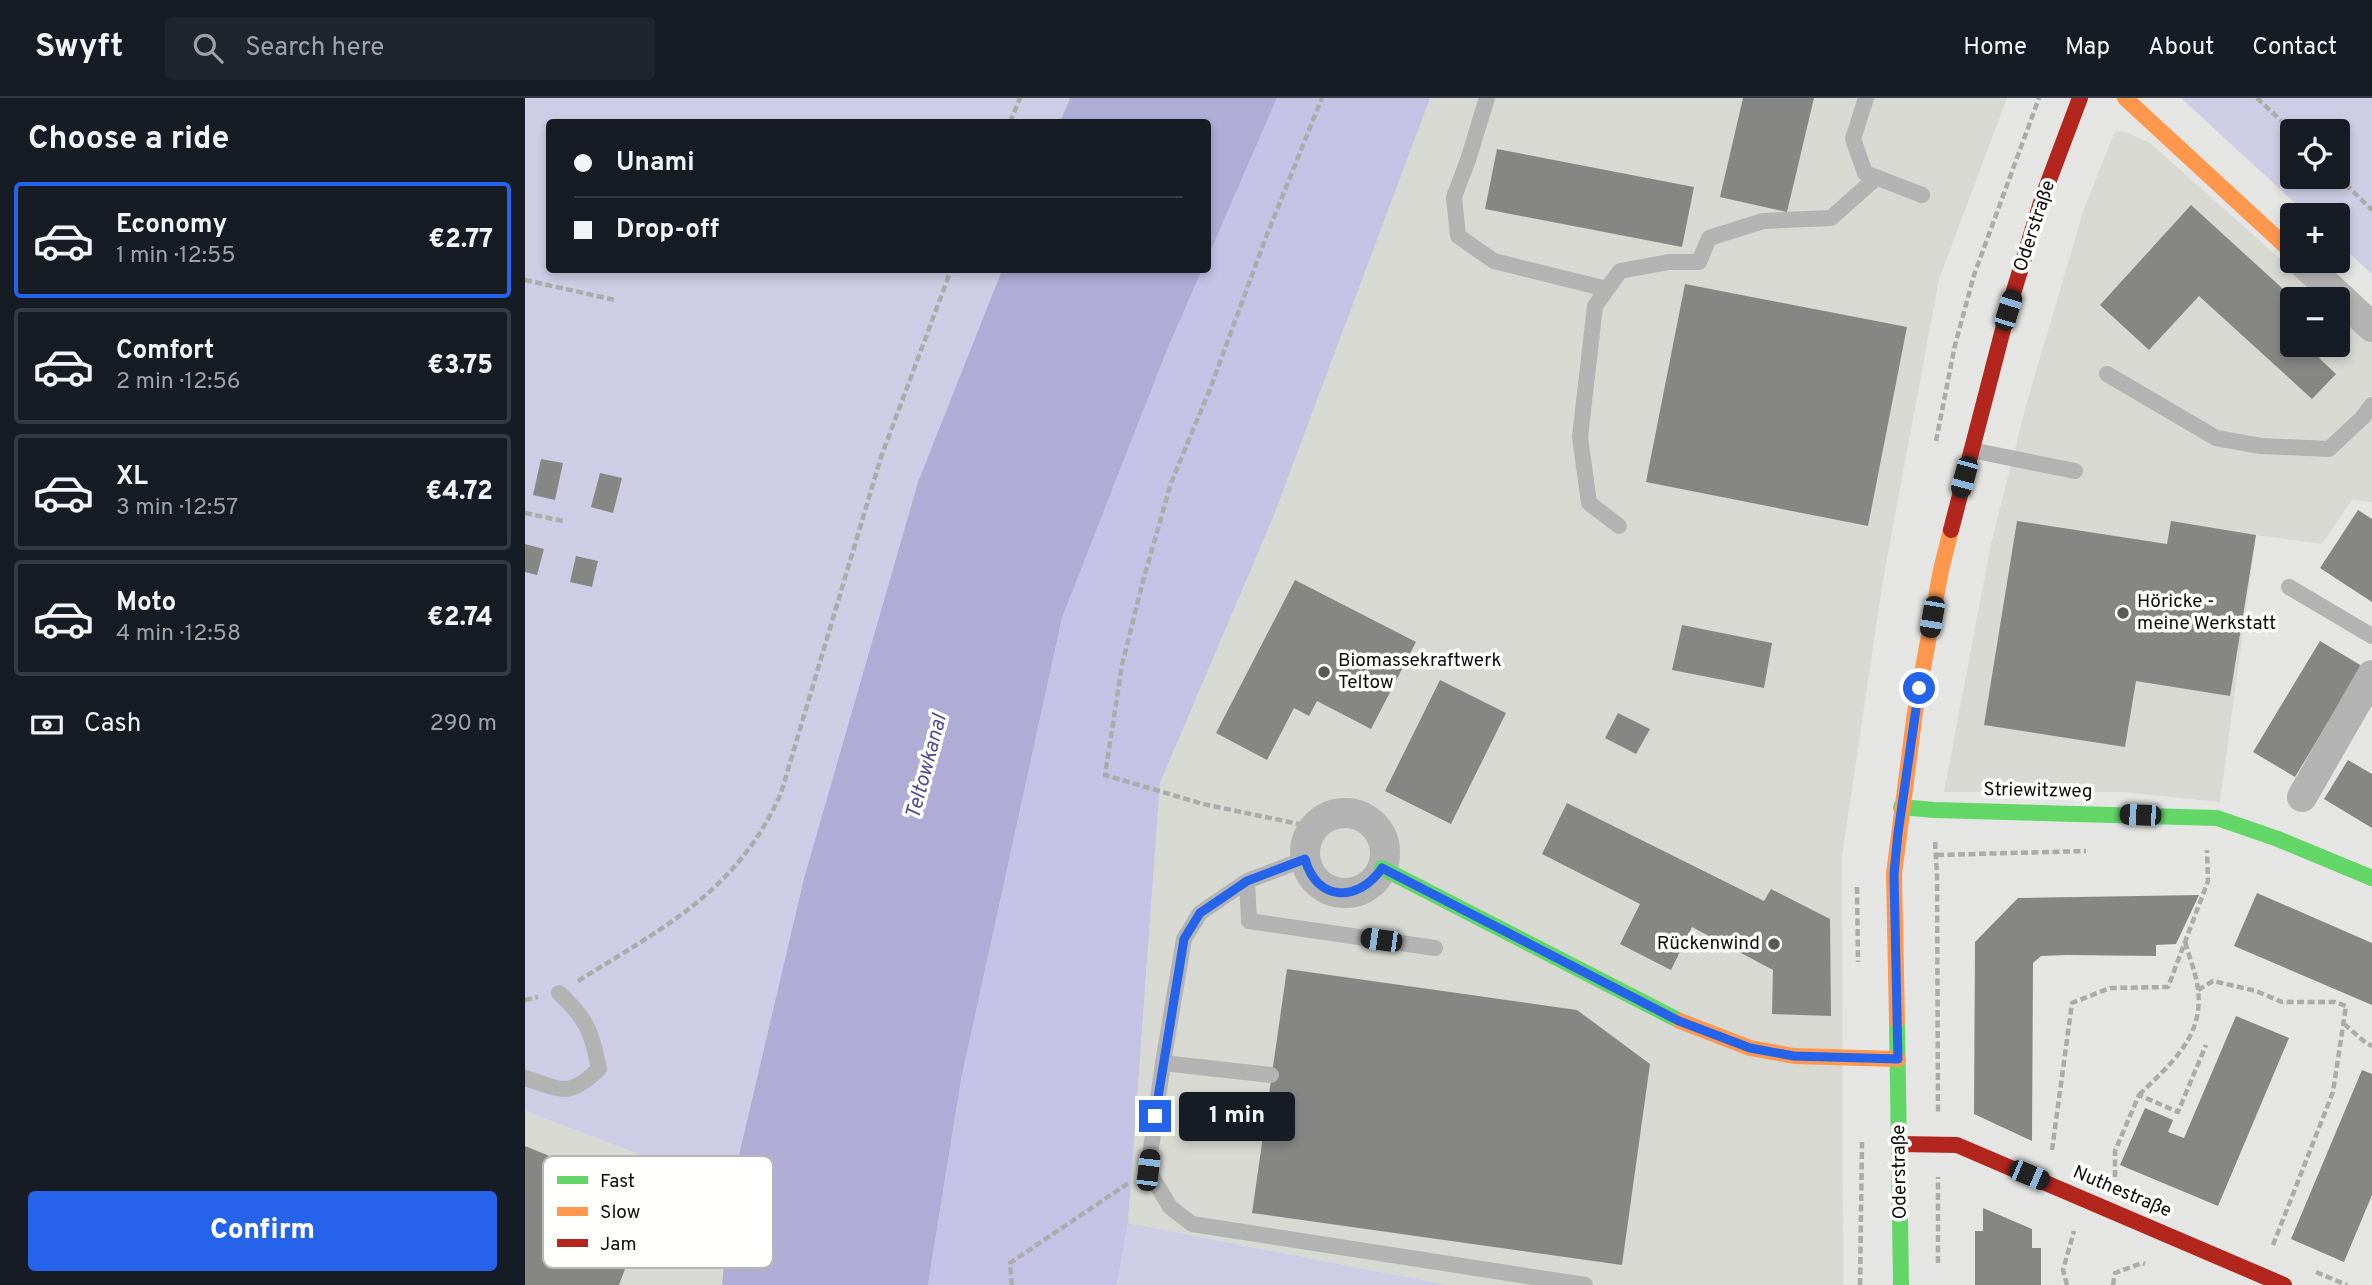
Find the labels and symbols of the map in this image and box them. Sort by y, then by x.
street label: Oderstraße [2009,177,2061,275]
car [1992,287,2025,333]
car [1949,454,1980,500]
place label: Höricke - meine Werkstatt [2137,590,2276,636]
car [1919,594,1946,640]
marker: Höricke - meine Werkstatt [2115,605,2131,621]
place label: Biomassekraftwerk Teltow [1338,649,1502,695]
marker: Biomassekraftwerk Teltow [1316,664,1332,680]
route start [1903,672,1935,704]
water label: Teltowkanal [900,710,954,822]
street label: Striewitzweg [1983,778,2093,804]
car [2119,804,2162,826]
car [1359,927,1404,953]
place label: Rückenwind [1657,932,1760,956]
marker: Rückenwind [1766,936,1782,952]
callout: 1 min [1179,1091,1295,1140]
route end [1139,1100,1171,1132]
street label: Oderstraße [1887,1124,1913,1220]
car [1136,1148,1161,1192]
legend [543,1156,773,1268]
car [2006,1157,2053,1193]
street label: Nuthestraße [2069,1160,2175,1224]
text: Fast [600,1170,635,1194]
text: Slow [600,1201,640,1225]
text: Jam [600,1233,637,1257]

